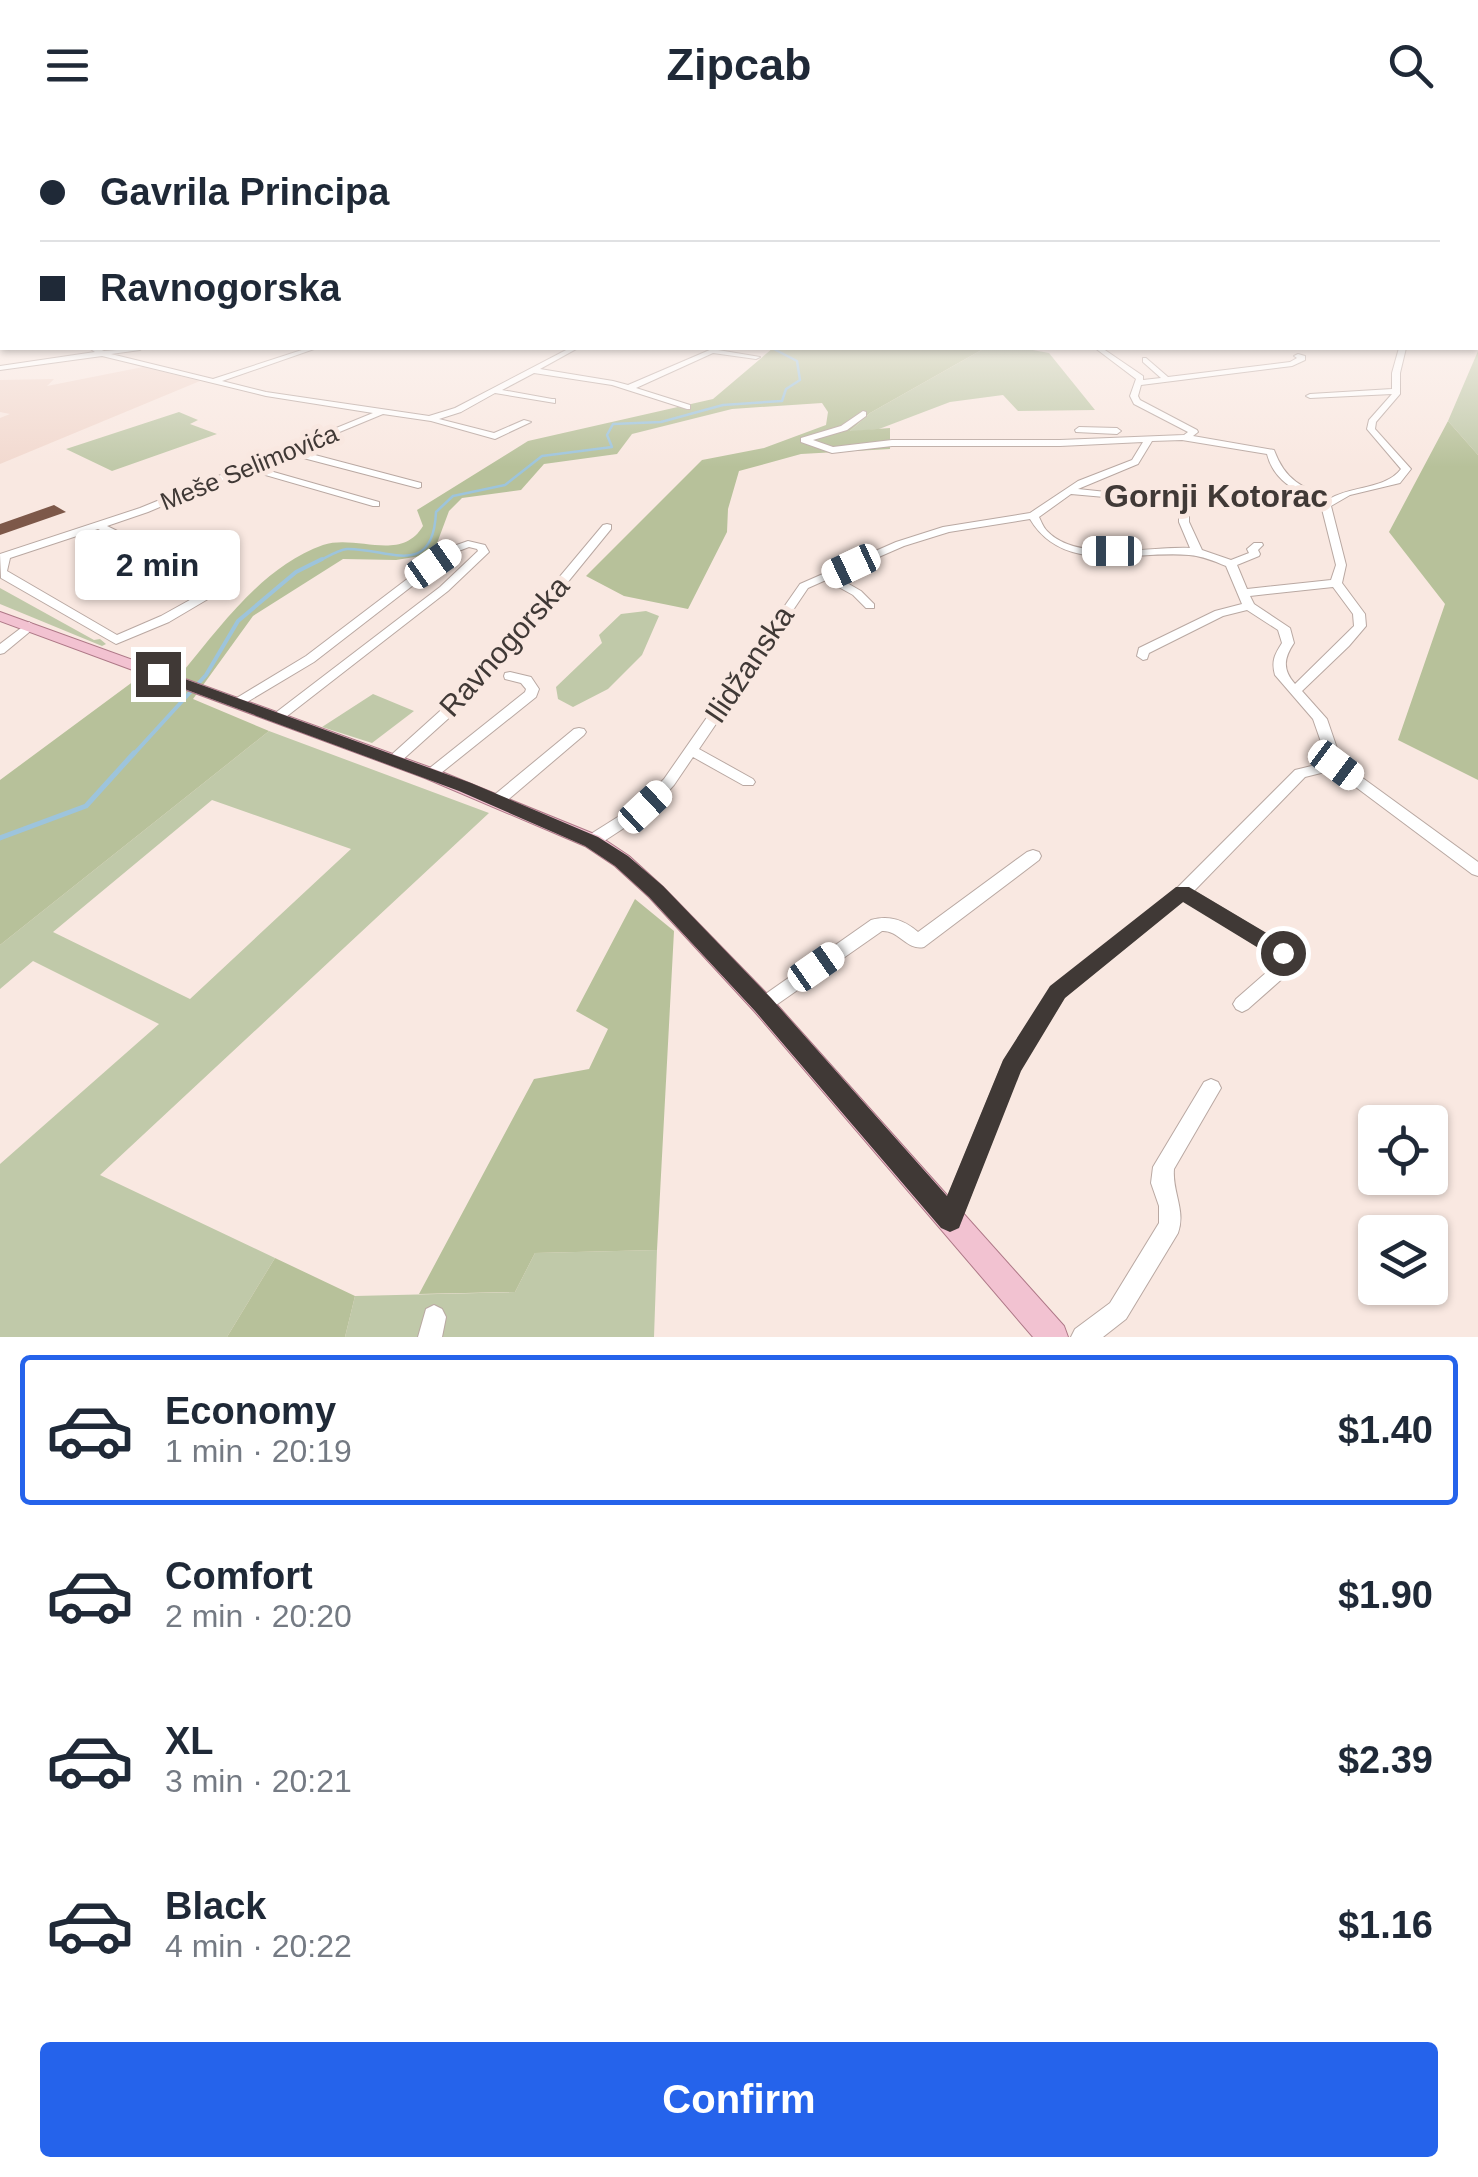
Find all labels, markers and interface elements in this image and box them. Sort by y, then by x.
icon: menu [40,38,95,93]
icon: search [1383,38,1438,93]
text: Zipcab [666,39,812,90]
text: Gavrila Principa [100,171,389,213]
text: Ravnogorska [100,267,341,309]
street label: Meše Selimovića [156,419,342,515]
district label: Gornji Kotorac [1104,478,1328,514]
callout: 2 min [76,529,240,599]
car [400,535,466,593]
car [1082,536,1142,566]
car [817,540,885,592]
text: 2 min [116,547,199,583]
street label: Ravnogorska [433,569,576,723]
street label: Ilidžanska [698,599,800,729]
route end [136,652,181,697]
car [1303,735,1369,795]
car [613,776,677,838]
route start [1261,931,1306,976]
car [783,938,849,996]
map controls [1358,1105,1448,1305]
button: locate [1358,1105,1448,1195]
button: layers [1358,1215,1448,1305]
icon: car [45,1385,135,1475]
text: Economy [165,1390,336,1432]
text: $1.40 [1338,1409,1433,1451]
text: 1 min · 20:19 [165,1433,352,1469]
icon: car [45,1550,135,1640]
text: Comfort [165,1555,313,1597]
text: $1.90 [1338,1574,1433,1616]
text: 2 min · 20:20 [165,1598,352,1634]
icon: car [45,1715,135,1805]
text: XL [165,1720,214,1762]
text: $2.39 [1338,1739,1433,1781]
text: 3 min · 20:21 [165,1763,352,1799]
icon: car [45,1880,135,1970]
text: Black [165,1885,266,1927]
text: $1.16 [1338,1904,1433,1946]
text: 4 min · 20:22 [165,1928,352,1964]
button: Confirm [40,2042,1438,2157]

